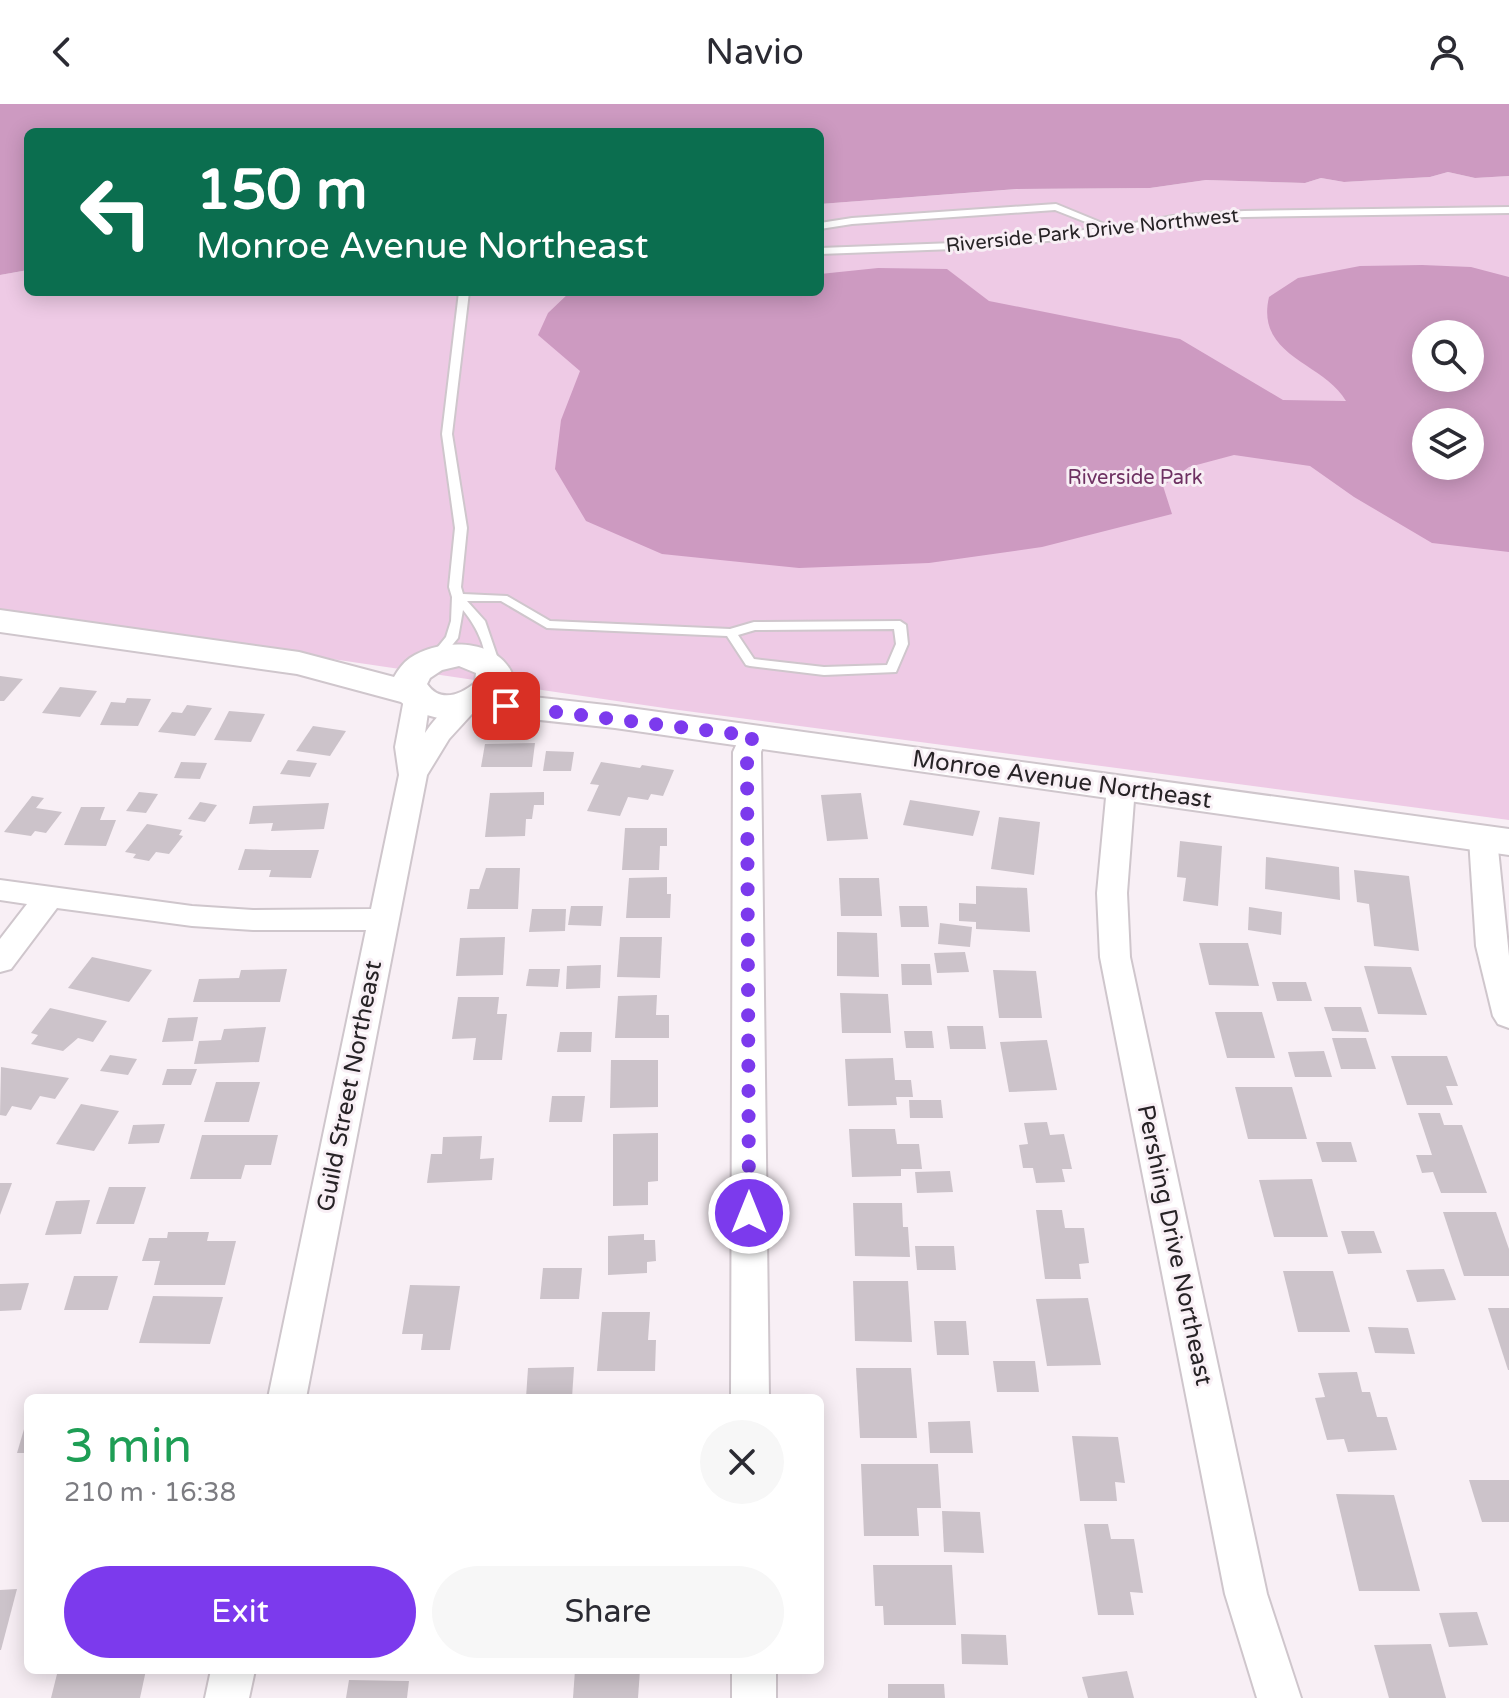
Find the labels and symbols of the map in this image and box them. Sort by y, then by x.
street label: Riverside Park Drive Northwest [945,204,1240,258]
park label: Riverside Park [1067,466,1203,490]
pin [472,672,540,740]
street label: Monroe Avenue Northeast [911,744,1213,815]
street label: Guild Street Northeast [311,958,388,1214]
street label: Pershing Drive Northeast [1131,1102,1218,1388]
position arrow [707,1171,791,1255]

